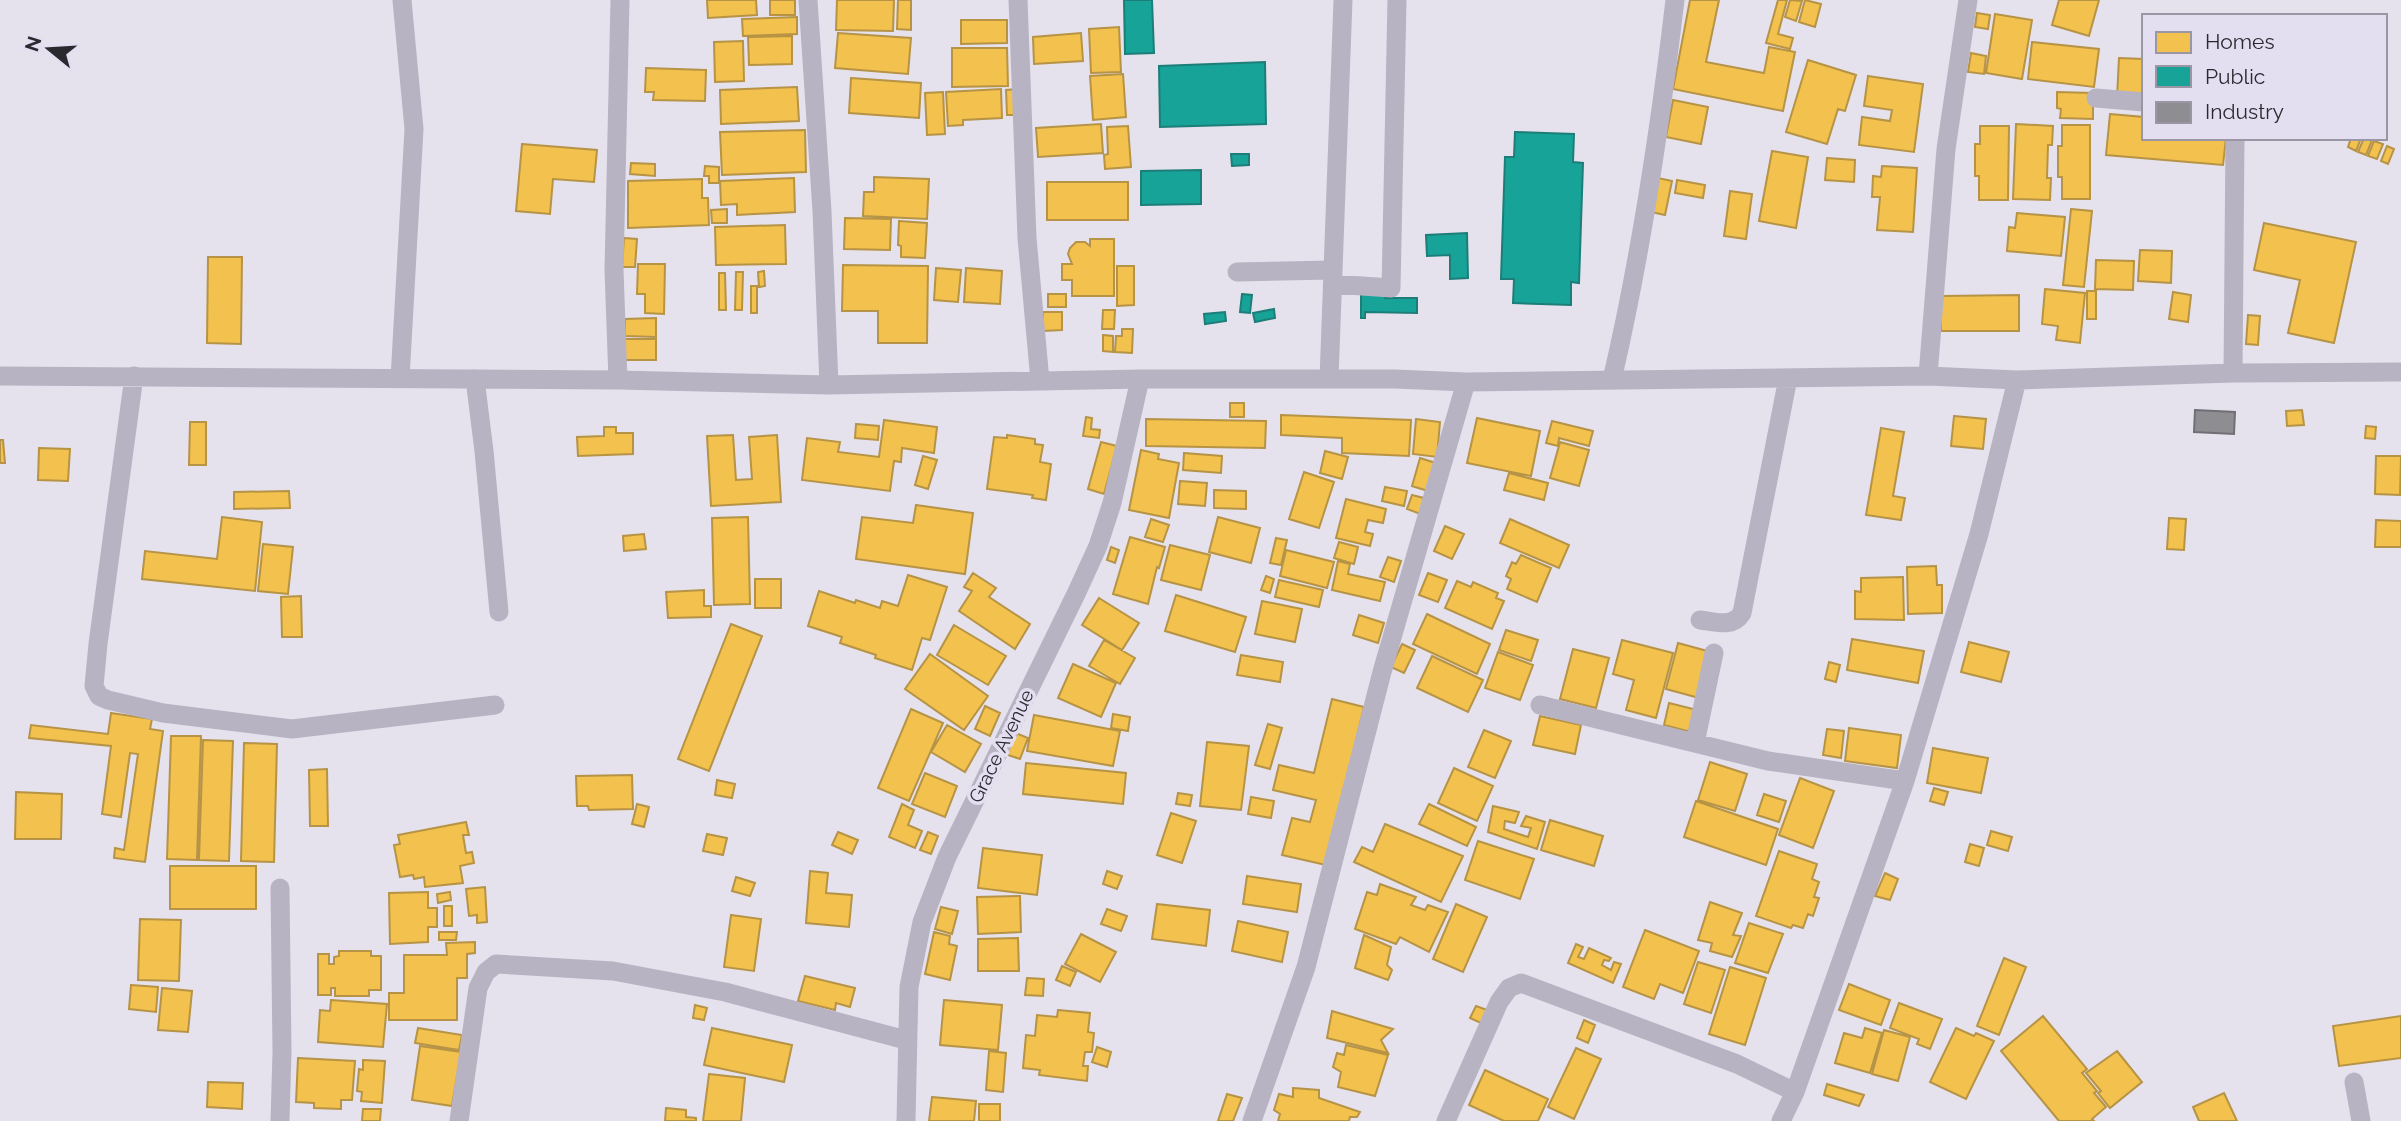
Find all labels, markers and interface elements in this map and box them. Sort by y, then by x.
north arrow [14,14,84,84]
legend [2142,14,2387,140]
text: Homes [2205,29,2275,54]
text: N [20,33,46,54]
text: Public [2205,64,2265,89]
text: Industry [2205,99,2284,124]
street label: Grace Avenue [964,686,1038,806]

